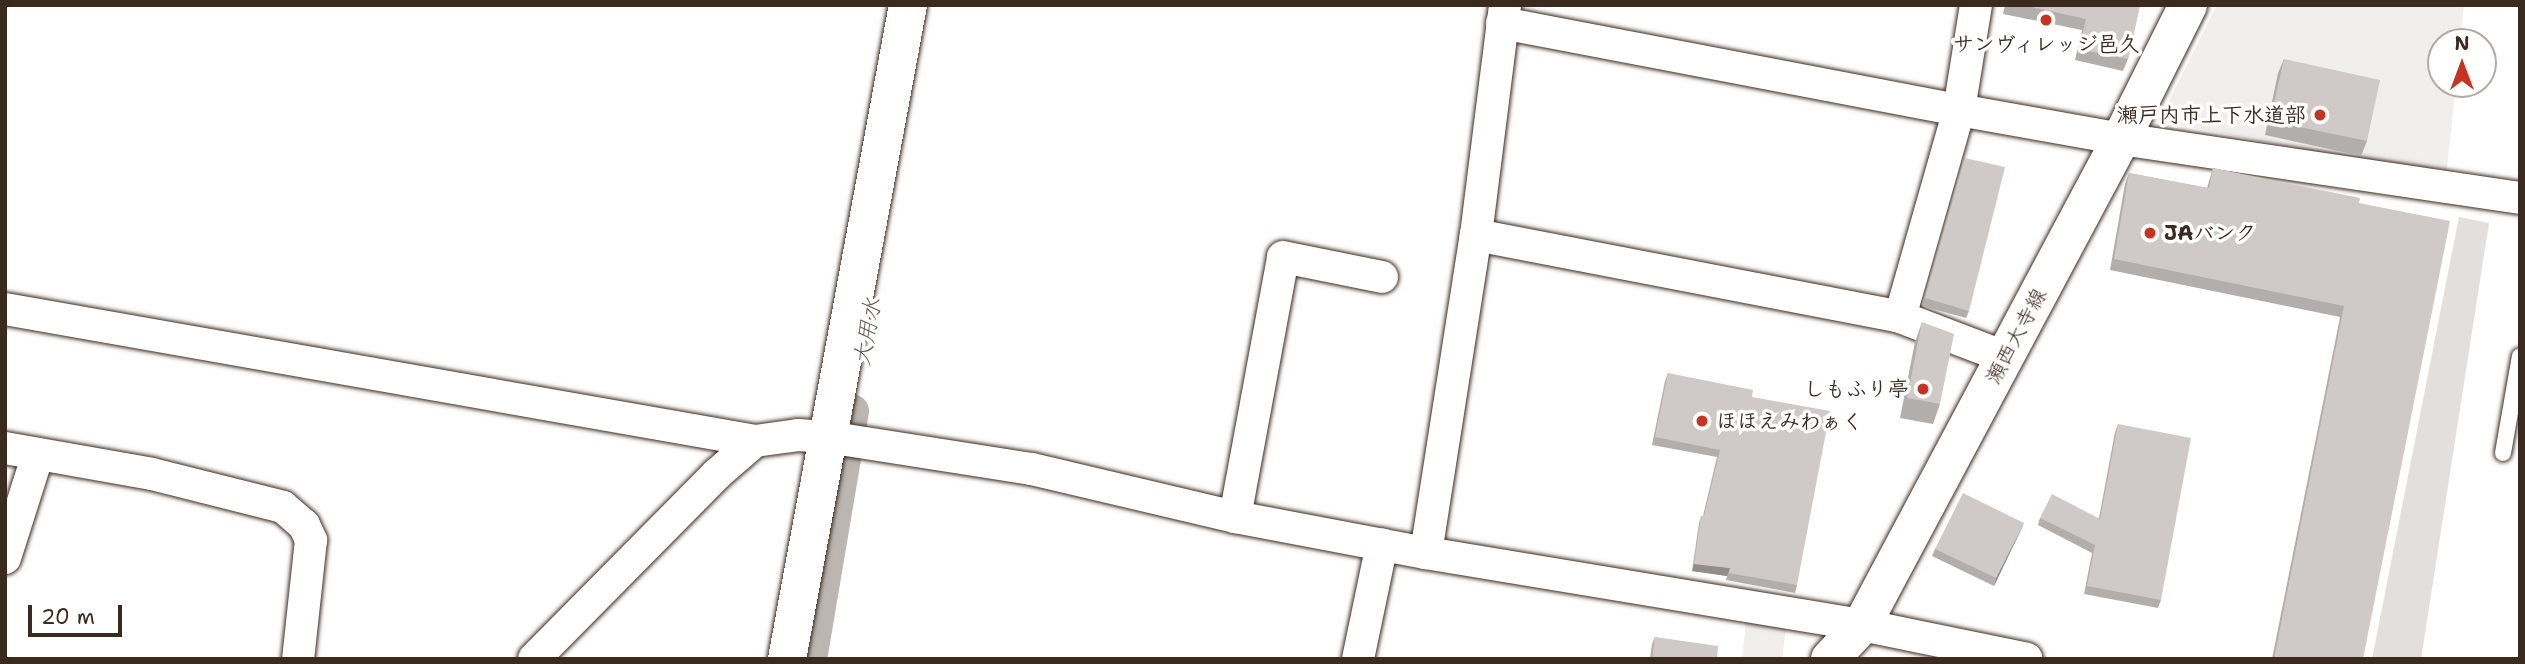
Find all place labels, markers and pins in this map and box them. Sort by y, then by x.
marker: サンヴィレッジ邑久 [2038,12,2054,28]
place label: サンヴィレッジ邑久 [1952,31,2140,57]
place label: 瀬戸内市上下水道部 [2117,102,2306,128]
marker: 瀬戸内市上下水道部 [2312,107,2328,123]
place label: JAバンク [2164,220,2256,246]
marker: JAバンク [2142,225,2158,241]
place label: しもふり亭 [1804,376,1909,402]
marker: しもふり亭 [1915,381,1931,397]
place label: ほほえみわぁく [1716,408,1863,434]
marker: ほほえみわぁく [1694,413,1710,429]

